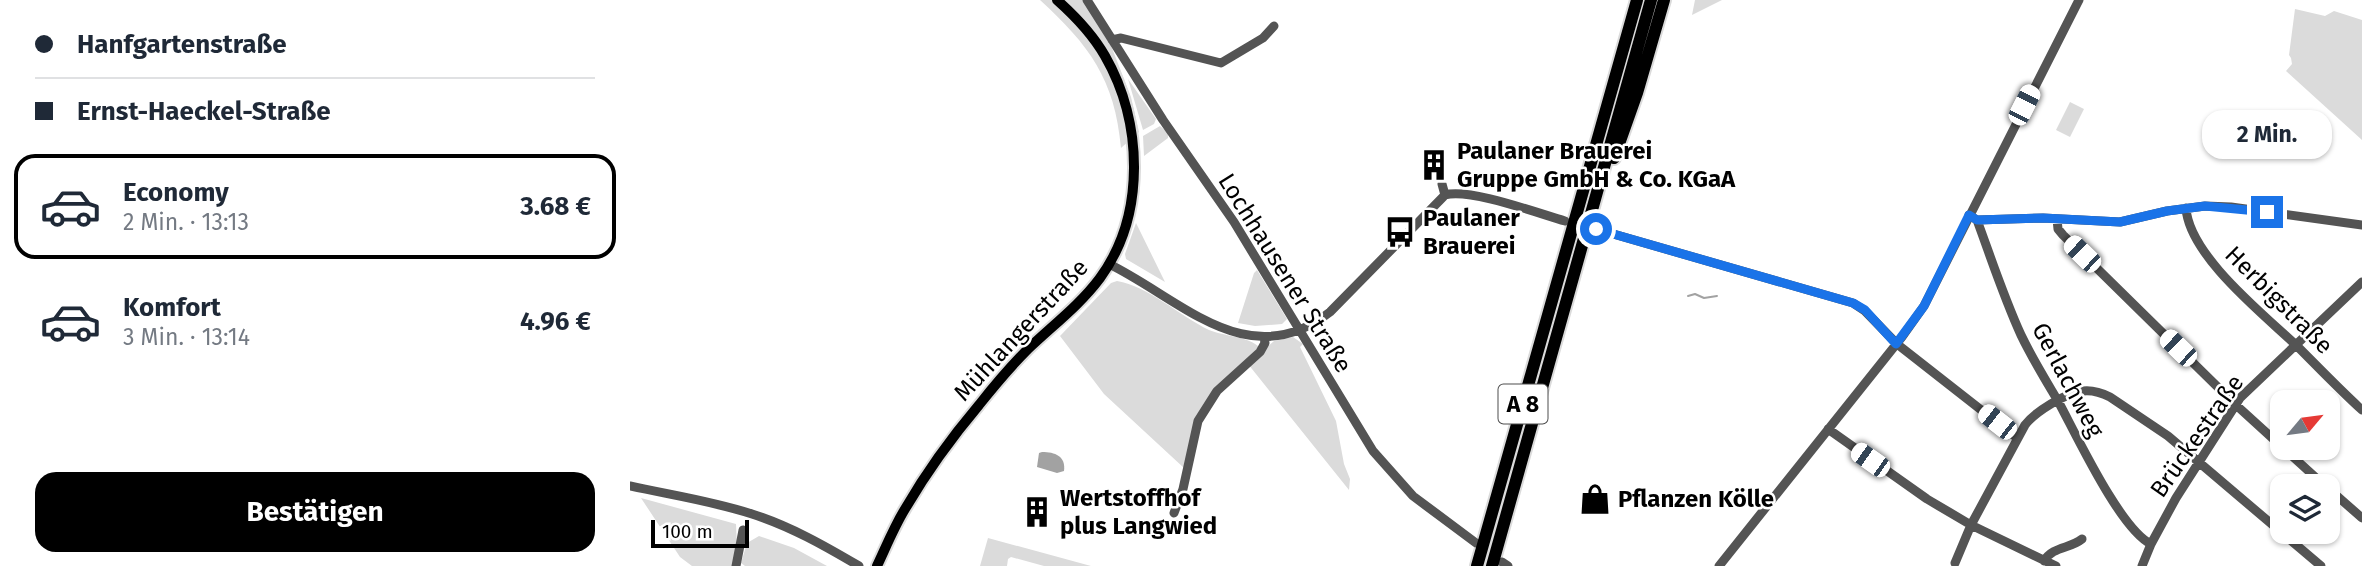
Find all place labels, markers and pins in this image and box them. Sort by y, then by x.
place label: Paulaner Brauerei Gruppe GmbH & Co. KGaA [1457,137,1736,193]
building icon: Paulaner Brauerei Gruppe GmbH & Co. KGaA [1417,148,1451,182]
place label: Paulaner Brauerei [1423,204,1520,260]
bus stop icon: Paulaner Brauerei [1383,215,1417,249]
shop icon: Pflanzen Kölle [1578,482,1612,516]
place label: Wertstoffhof plus Langwied [1060,484,1217,540]
place label: Pflanzen Kölle [1618,485,1774,513]
building icon: Wertstoffhof plus Langwied [1020,495,1054,529]

